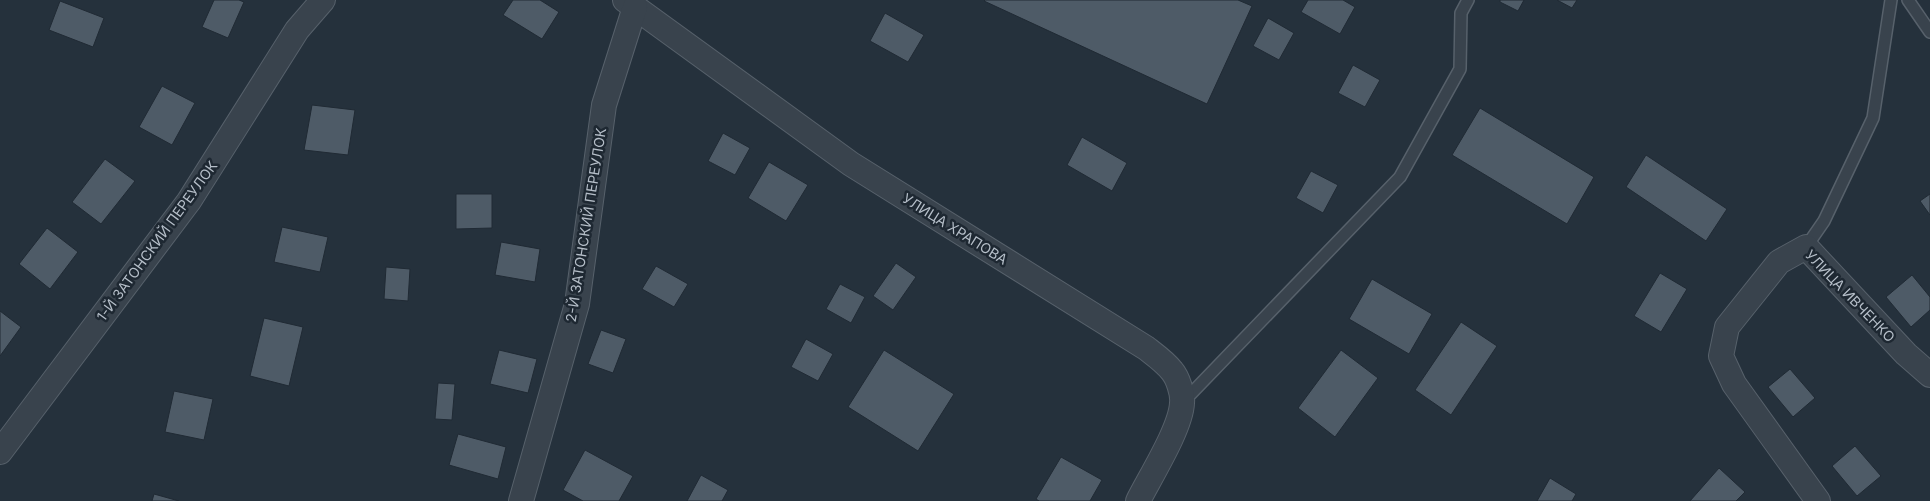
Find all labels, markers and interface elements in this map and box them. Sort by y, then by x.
street label: 2-Й ЗАТОНСКИЙ ПЕРЕУЛОК [561,126,609,323]
street label: 1-Й ЗАТОНСКИЙ ПЕРЕУЛОК [92,156,221,324]
street label: УЛИЦА ХРАПОВА [900,189,1011,268]
street label: УЛИЦА ИВЧЕНКО [1802,246,1899,345]

